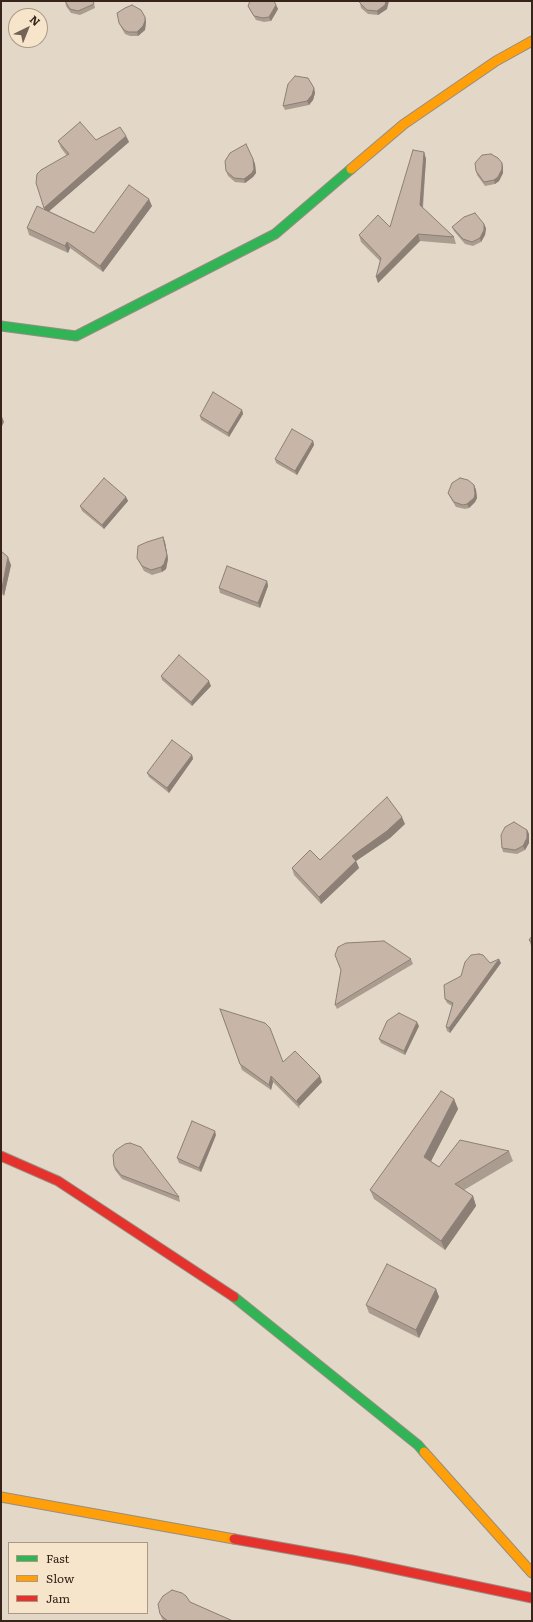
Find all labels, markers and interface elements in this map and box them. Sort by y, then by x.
north arrow [8,8,48,48]
text: N [27,11,44,29]
legend [8,1542,148,1614]
text: Fast [46,1549,69,1567]
text: Slow [46,1569,74,1587]
text: Jam [46,1589,70,1607]

